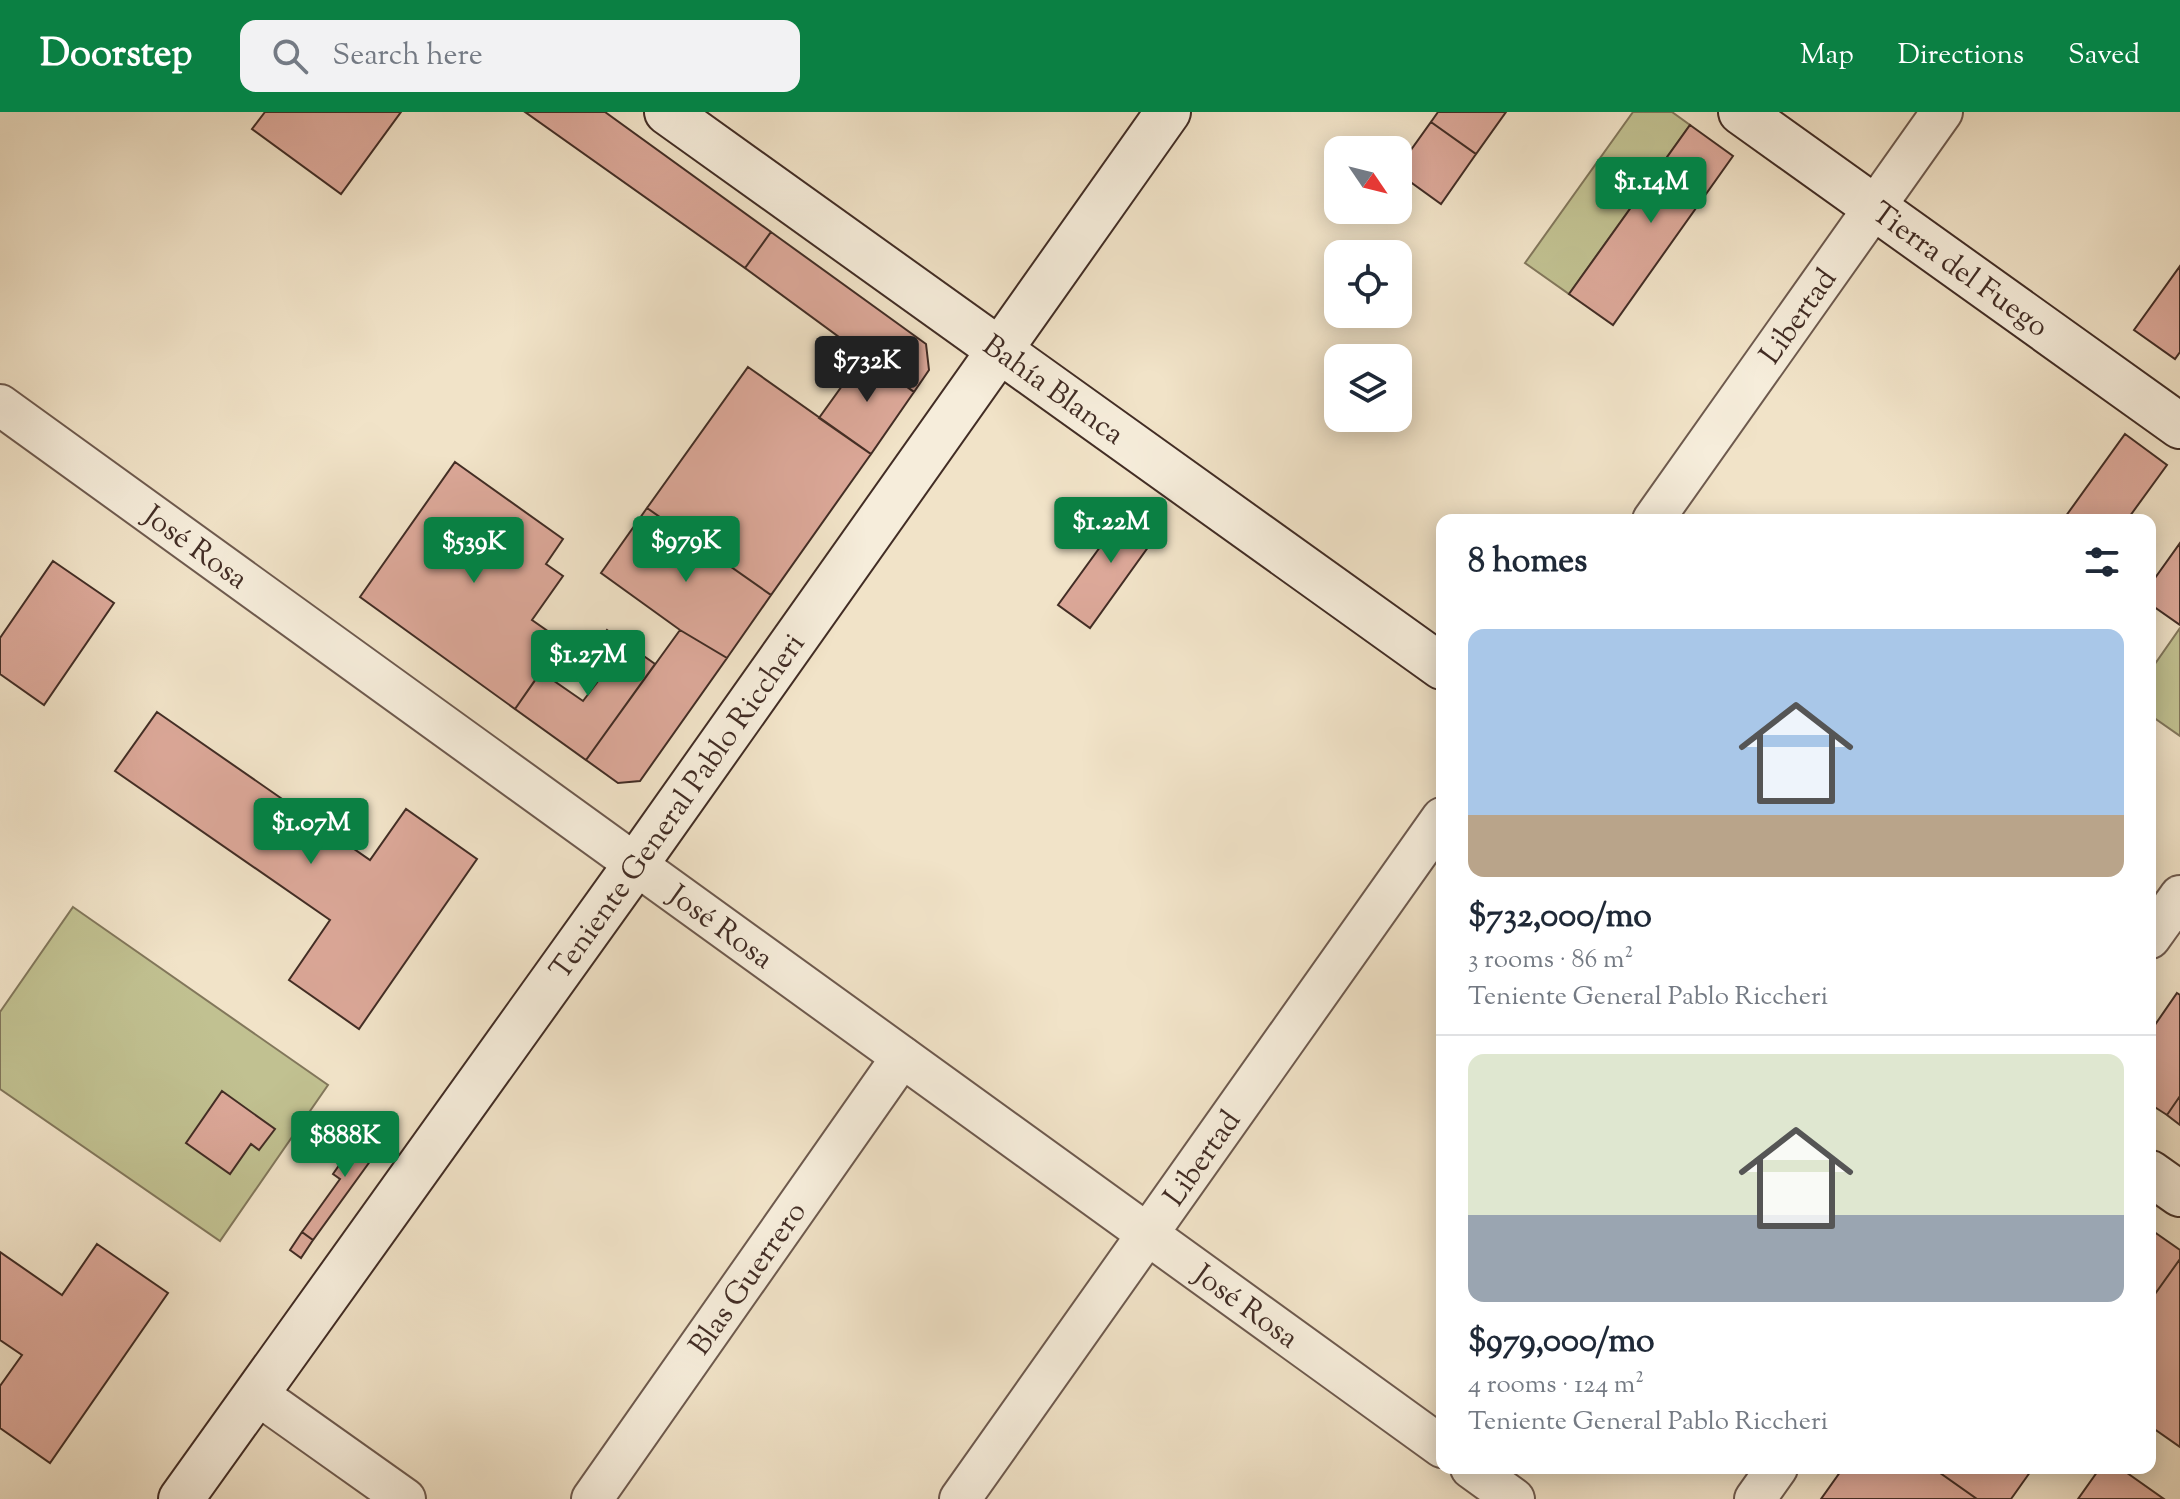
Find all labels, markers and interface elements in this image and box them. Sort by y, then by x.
search box [240,20,800,92]
text: Doorstep [40,29,192,83]
icon: search [268,34,312,78]
text: Search here [332,35,483,78]
text: Map [1800,36,1854,76]
text: Directions [1898,36,2024,76]
text: Saved [2068,36,2140,76]
north arrow [1324,136,1412,224]
map controls [1324,136,1412,432]
pin: $1.14M [1586,157,1716,225]
text: $1.14M [1613,164,1689,201]
street label: Tierra del Fuego [1862,193,2056,349]
button: locate [1324,240,1412,328]
street label: Libertad [1751,261,1849,374]
street label: Bahía Blanca [973,326,1132,457]
pin: $732K [811,336,923,404]
text: $732K [833,343,901,380]
button: layers [1324,344,1412,432]
street label: José Rosa [132,495,256,601]
pin: $1.22M [1046,497,1176,565]
text: $1.22M [1072,504,1150,541]
pin: $979K [630,516,742,584]
pin: $539K [418,517,530,585]
text: $979K [651,523,721,560]
text: $539K [442,524,506,561]
text: 8 homes [1468,538,1587,587]
icon: filters [2080,540,2124,584]
street label: Teniente General Pablo Riccheri [541,626,817,989]
pin: $1.27M [523,630,653,698]
text: $1.27M [549,637,627,674]
icon: home [1724,681,1868,825]
pin: $1.07M [246,798,376,866]
text: $1.07M [272,805,350,842]
street label: José Rosa [657,875,781,981]
text: $732,000/mo [1468,893,1652,942]
text: 3 rooms · 86 m² [1468,942,1633,979]
text: Teniente General Pablo Riccheri [1468,979,1828,1016]
street label: Libertad [1155,1102,1252,1216]
icon: home [1724,1106,1868,1250]
pin: $888K [289,1111,401,1179]
text: $888K [309,1118,381,1155]
street label: Blas Guerrero [680,1194,818,1365]
street label: José Rosa [1182,1254,1306,1360]
text: $979,000/mo [1468,1318,1655,1367]
text: 4 rooms · 124 m² [1468,1367,1644,1404]
text: Teniente General Pablo Riccheri [1468,1404,1828,1441]

